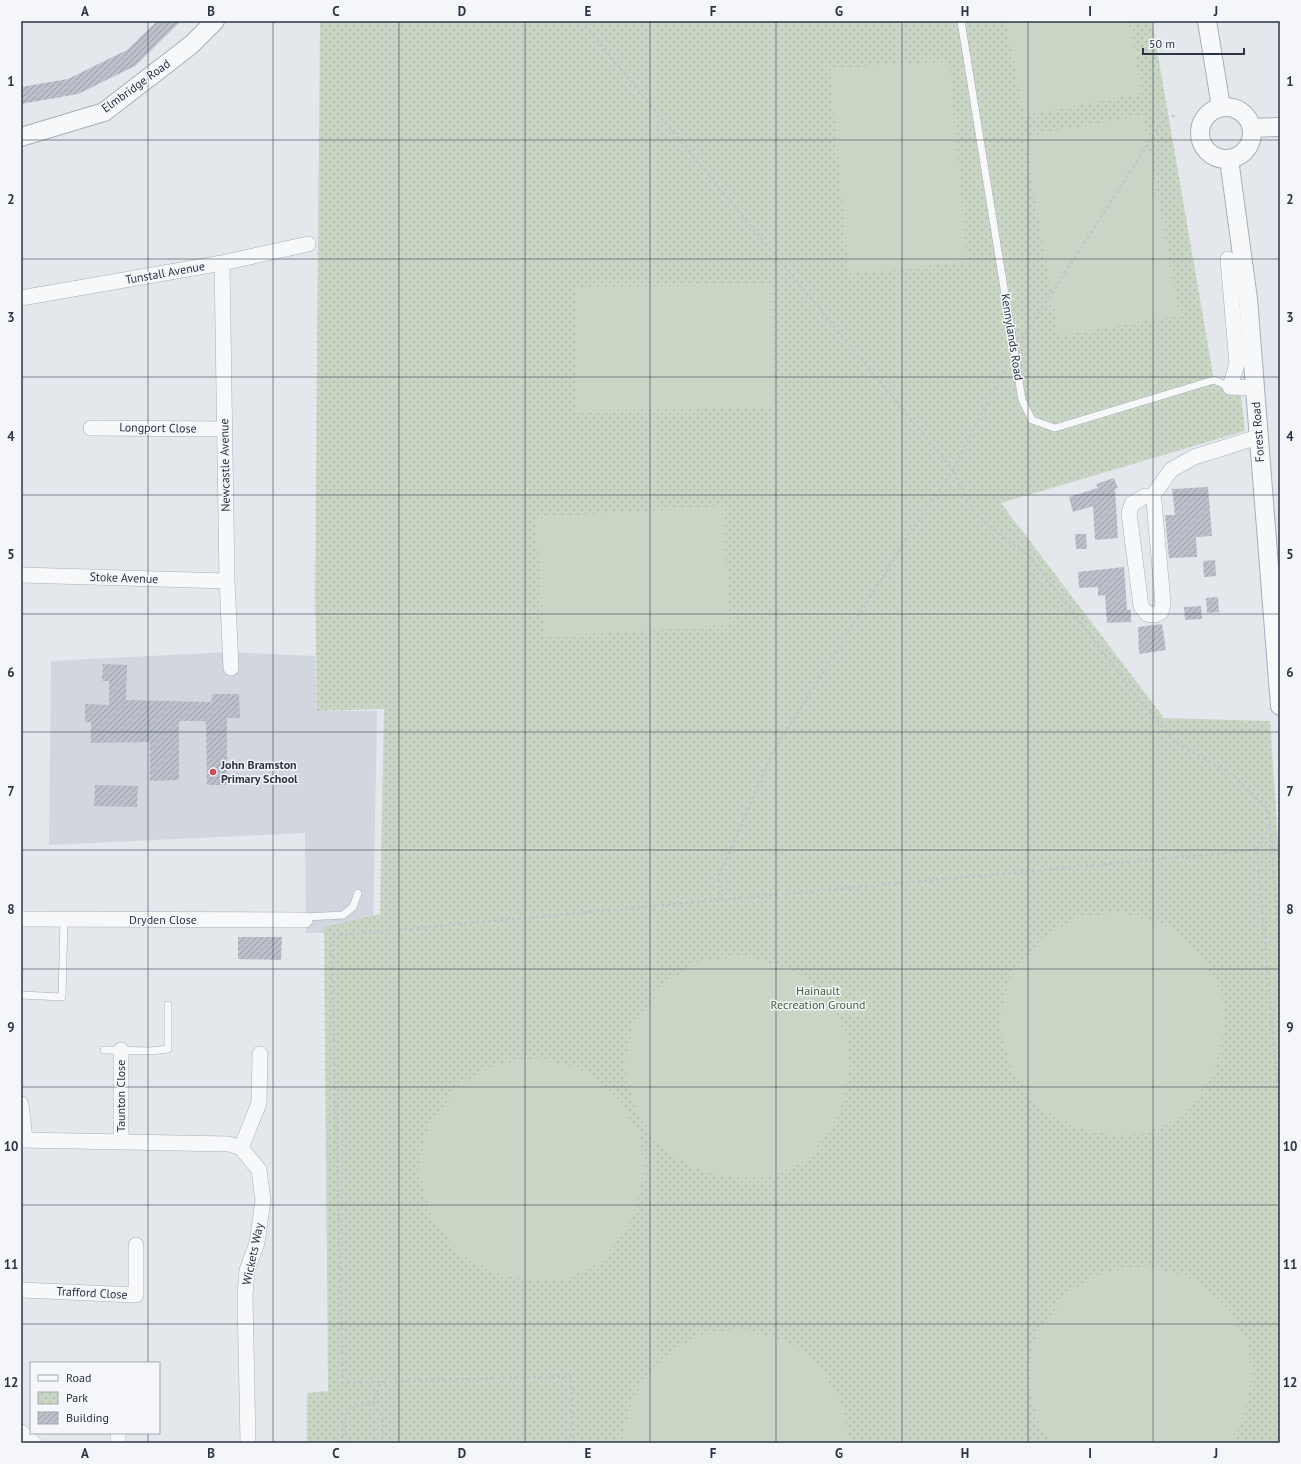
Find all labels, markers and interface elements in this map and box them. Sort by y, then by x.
text: A [81,3,89,20]
text: B [207,3,215,20]
text: C [332,3,340,20]
text: D [458,3,466,20]
text: E [585,3,592,20]
text: F [710,3,717,20]
text: G [835,3,843,20]
text: H [961,3,969,20]
text: I [1088,3,1092,20]
text: J [1213,3,1218,20]
scale bar [1143,30,1244,56]
text: 50 m [1149,36,1175,51]
street label: Elmbridge Road [99,56,173,115]
text: 1 [7,73,15,90]
text: 1 [1286,73,1294,90]
text: 2 [7,191,15,208]
text: 2 [1286,191,1294,208]
street label: Tunstall Avenue [124,258,206,287]
street label: Kennylands Road [998,292,1027,381]
text: 3 [7,309,15,326]
text: 3 [1286,309,1294,326]
street label: Forest Road [1248,401,1267,463]
street label: Newcastle Avenue [216,418,233,512]
street label: Longport Close [119,419,197,436]
text: 4 [7,428,15,445]
text: 4 [1286,428,1294,445]
text: 5 [7,546,15,563]
text: 5 [1286,546,1294,563]
street label: Stoke Avenue [89,569,159,586]
text: 6 [7,664,15,681]
text: 6 [1286,664,1294,681]
place label: John Bramston Primary School [220,757,298,786]
marker: John Bramston Primary School [208,767,218,777]
text: 7 [7,783,15,800]
text: 7 [1286,783,1294,800]
text: 8 [7,901,15,918]
text: 8 [1286,901,1294,918]
street label: Dryden Close [129,912,197,927]
park label: Hainault Recreation Ground [771,983,865,1012]
text: 9 [7,1019,15,1036]
text: 9 [1286,1019,1294,1036]
street label: Taunton Close [113,1060,128,1132]
text: 10 [4,1138,18,1155]
text: 10 [1283,1138,1297,1155]
street label: Wickets Way [239,1221,267,1286]
text: 11 [4,1256,18,1273]
text: 11 [1283,1256,1297,1273]
street label: Trafford Close [56,1283,128,1302]
legend [30,1362,160,1434]
text: Road [66,1370,91,1385]
text: 12 [4,1374,18,1391]
text: 12 [1283,1374,1297,1391]
text: Park [66,1390,88,1405]
text: Building [66,1410,109,1425]
text: A [81,1445,89,1462]
text: B [207,1445,215,1462]
text: C [332,1445,340,1462]
text: D [458,1445,466,1462]
text: E [585,1445,592,1462]
text: F [710,1445,717,1462]
text: G [835,1445,843,1462]
text: H [961,1445,969,1462]
text: I [1088,1445,1092,1462]
text: J [1213,1445,1218,1462]

